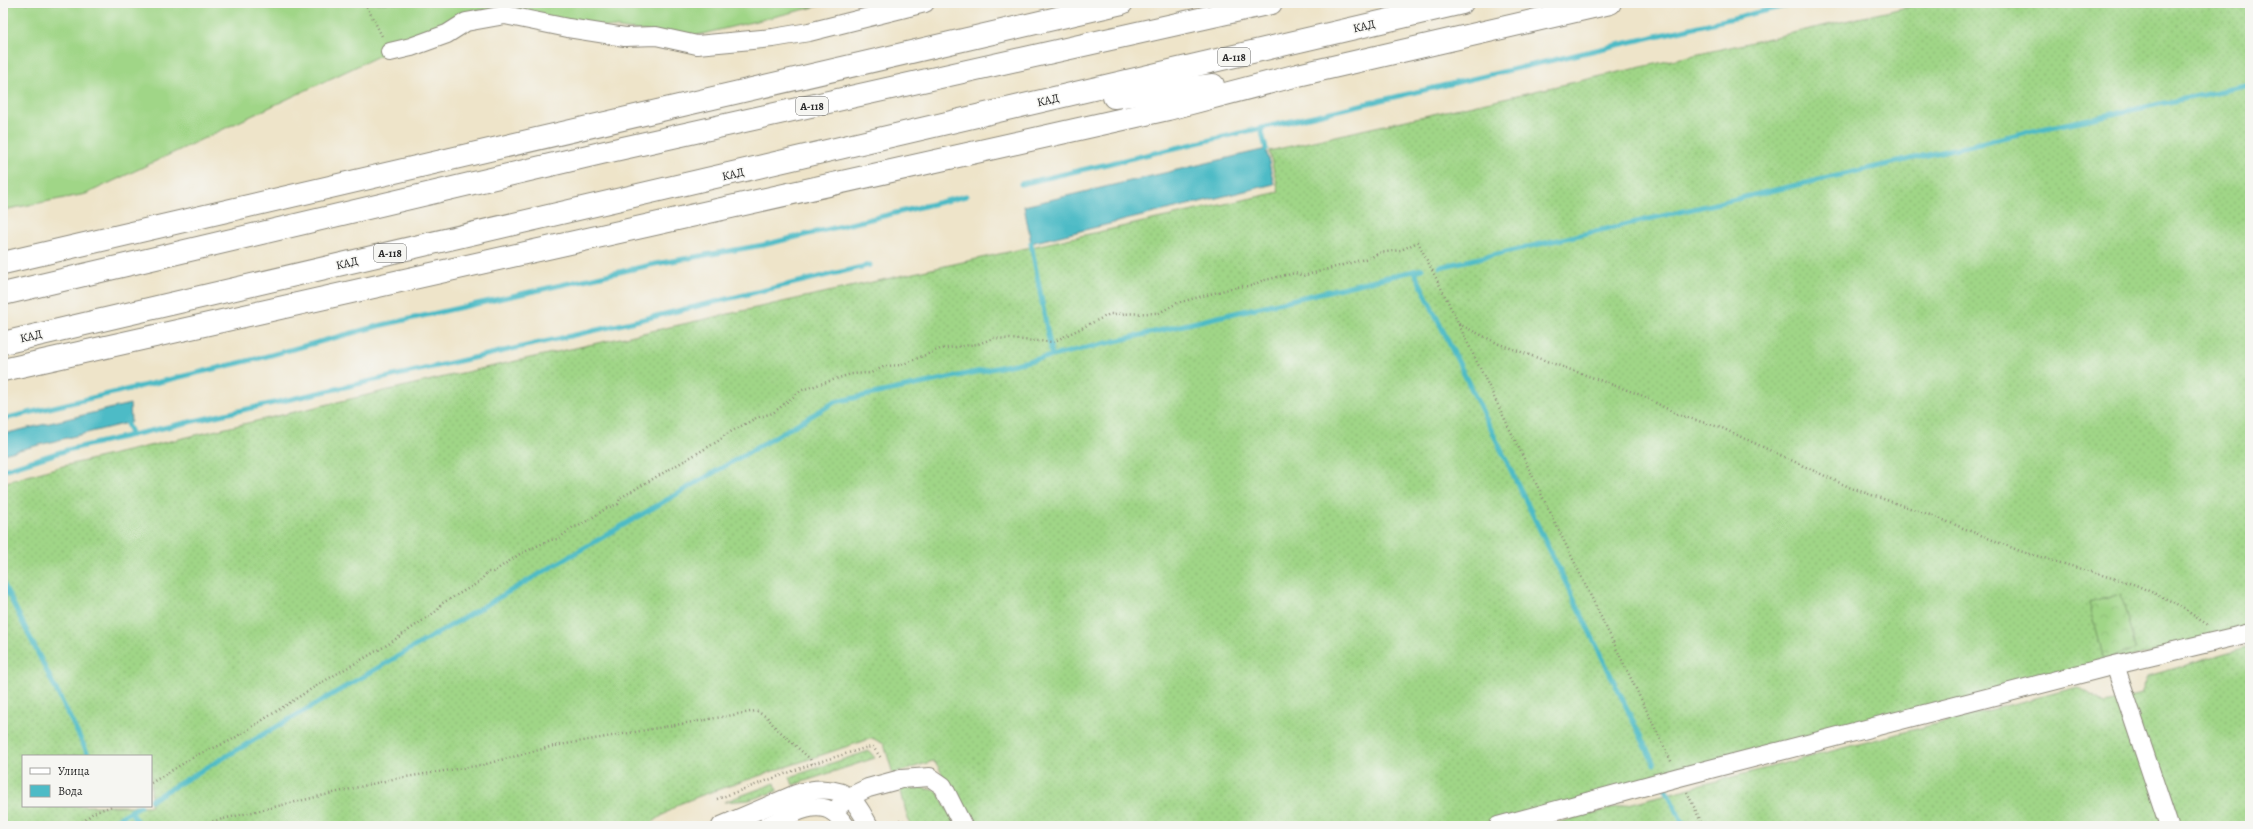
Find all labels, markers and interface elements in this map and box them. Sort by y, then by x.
street label: КАД [1351,16,1377,36]
road number: А-118 [1218,48,1250,66]
street label: КАД [1035,90,1061,110]
road number: А-118 [796,97,828,115]
street label: КАД [720,164,746,184]
road number: А-118 [374,244,406,262]
street label: КАД [334,253,360,273]
street label: КАД [18,326,44,346]
legend [22,755,152,807]
text: Улица [58,763,90,779]
text: Вода [58,783,83,799]

